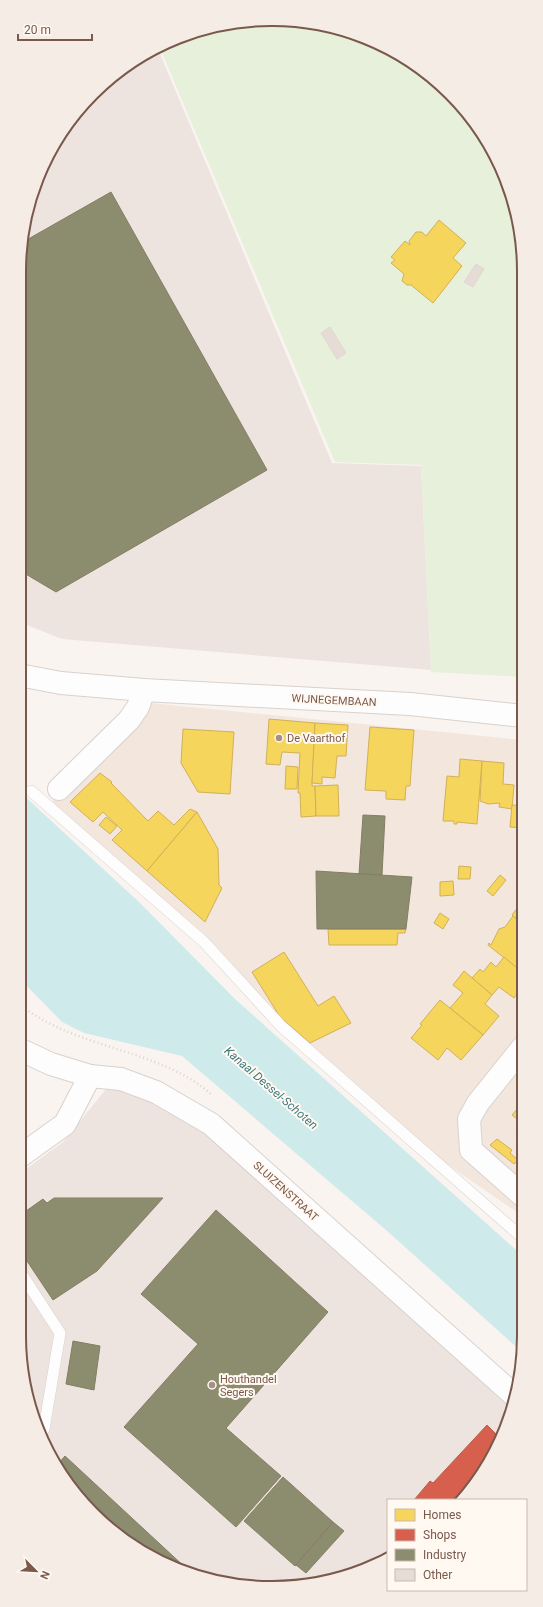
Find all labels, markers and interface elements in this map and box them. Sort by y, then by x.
scale bar [18,16,92,42]
text: 20 m [24,23,51,37]
street label: WIJNEGEMBAAN [291,692,377,709]
place label: De Vaarthof [287,732,345,745]
marker: De Vaarthof [274,733,284,743]
water label: Kanaal Dessel-Schoten [221,1044,321,1132]
street label: SLUIZENSTRAAT [250,1159,321,1224]
place label: Houthandel Segers [220,1373,277,1399]
marker: Houthandel Segers [207,1380,217,1390]
legend [387,1499,527,1591]
text: Homes [423,1508,461,1522]
text: Shops [423,1528,457,1542]
text: Industry [423,1548,467,1562]
north arrow [16,1551,56,1591]
text: Other [423,1568,452,1582]
text: N [37,1569,52,1581]

